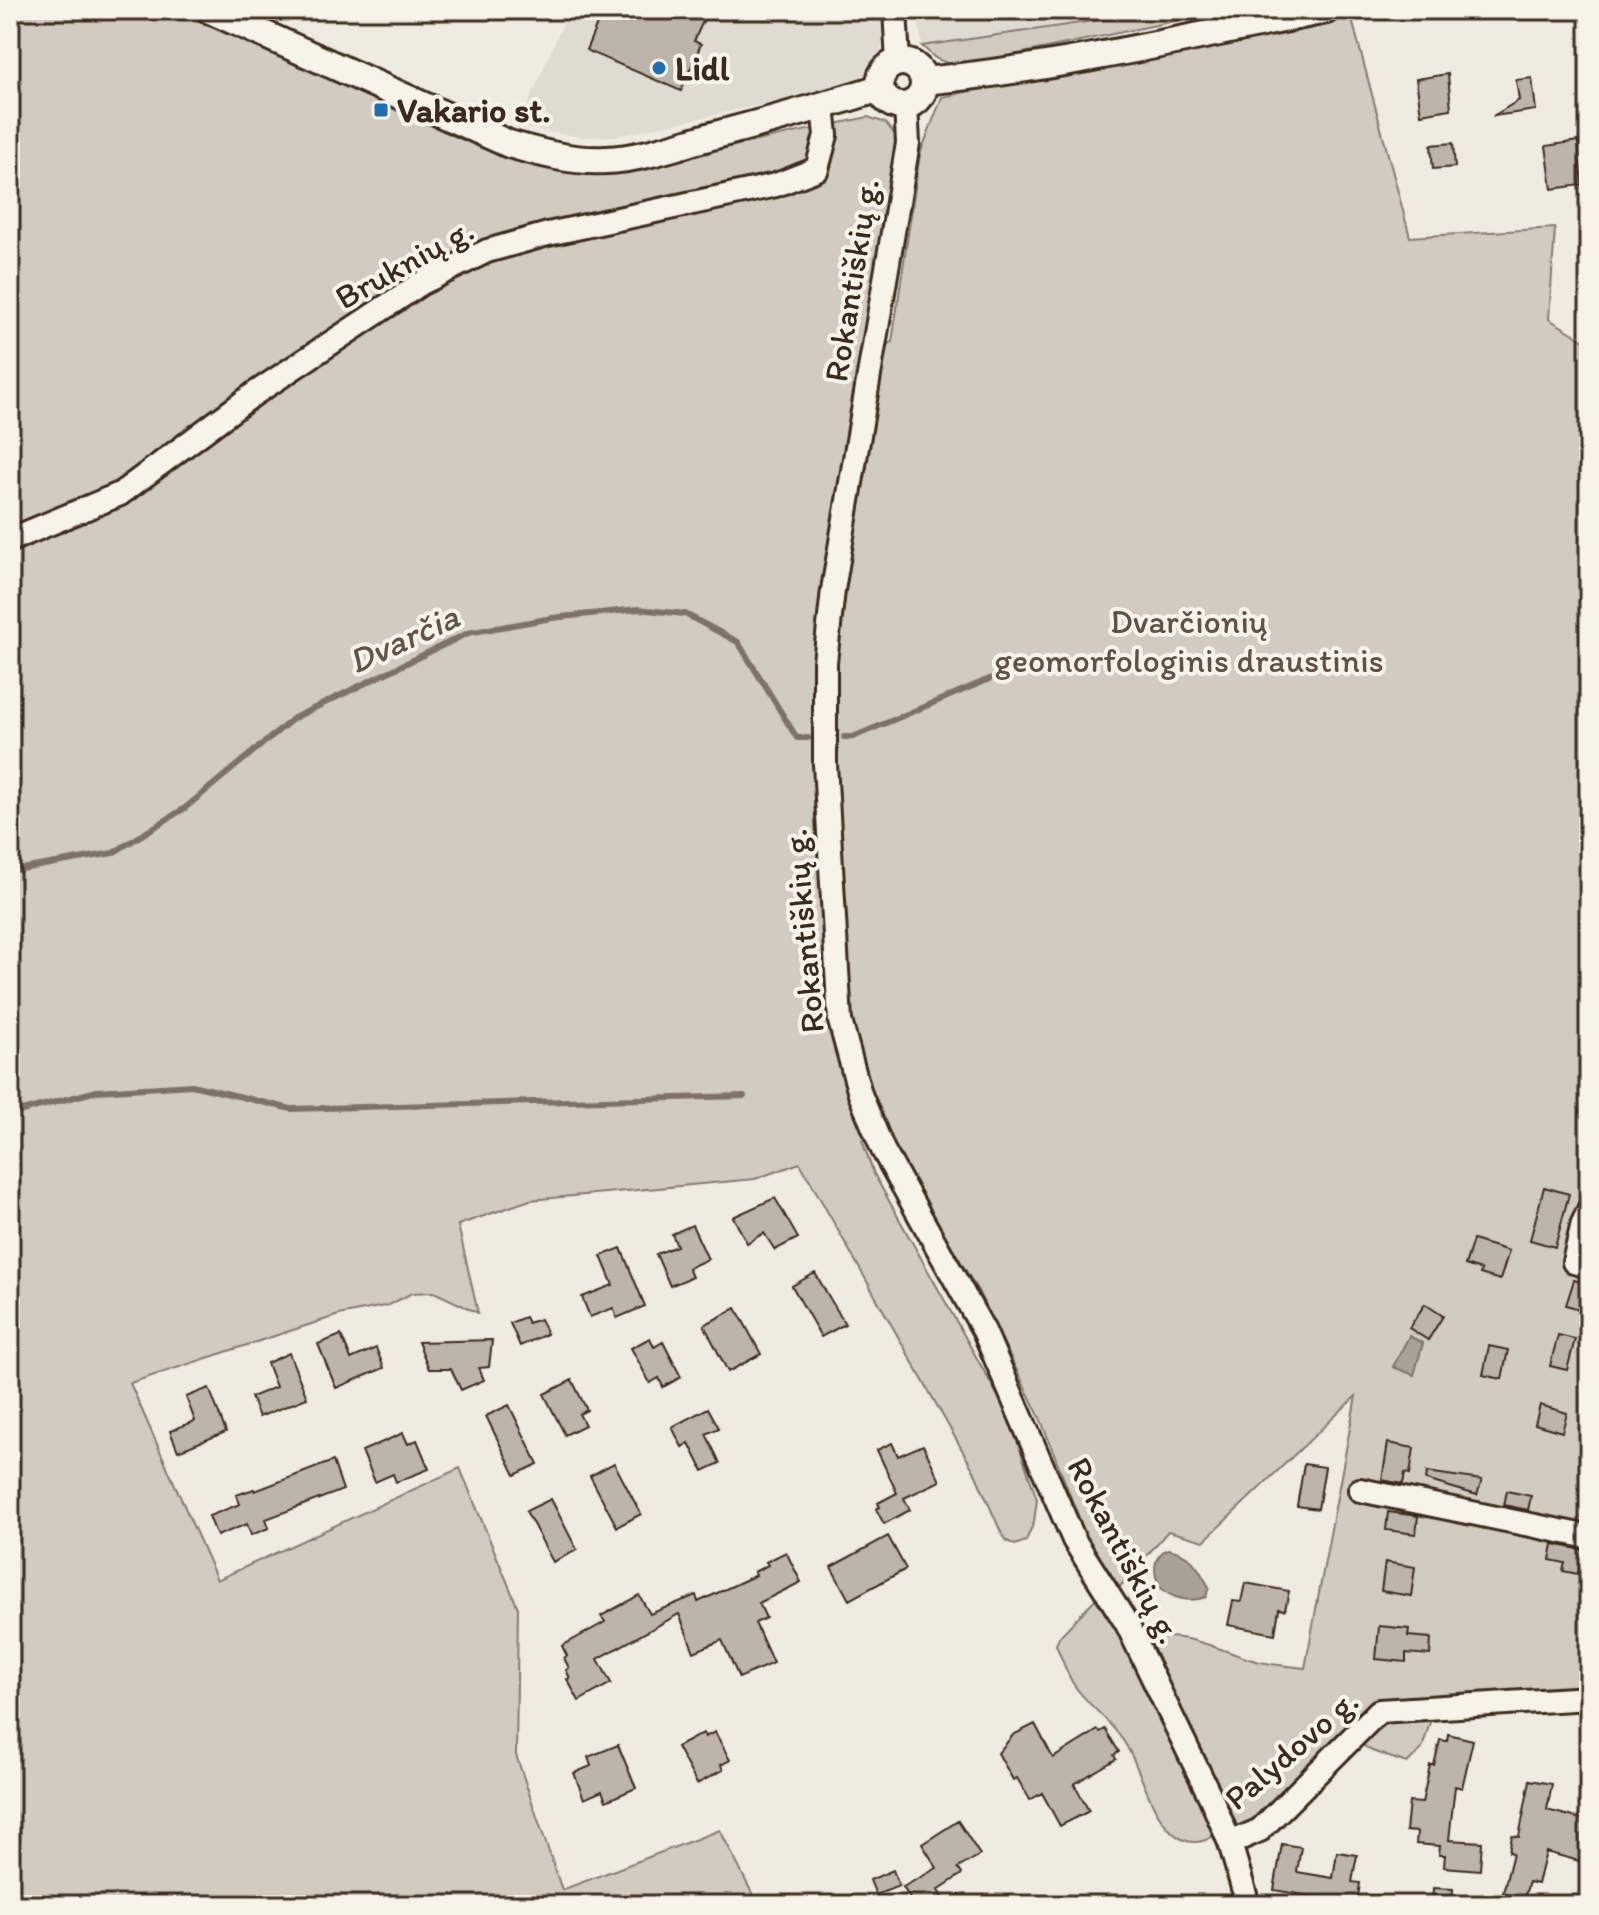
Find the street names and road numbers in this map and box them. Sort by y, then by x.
street label: Rokantiškių g. [815,176,888,385]
street label: Bruknių g. [328,209,481,318]
street label: Rokantiškių g. [774,827,833,1035]
street label: Rokantiškių g. [1058,1450,1191,1650]
street label: Palydovo g. [1216,1680,1367,1819]

